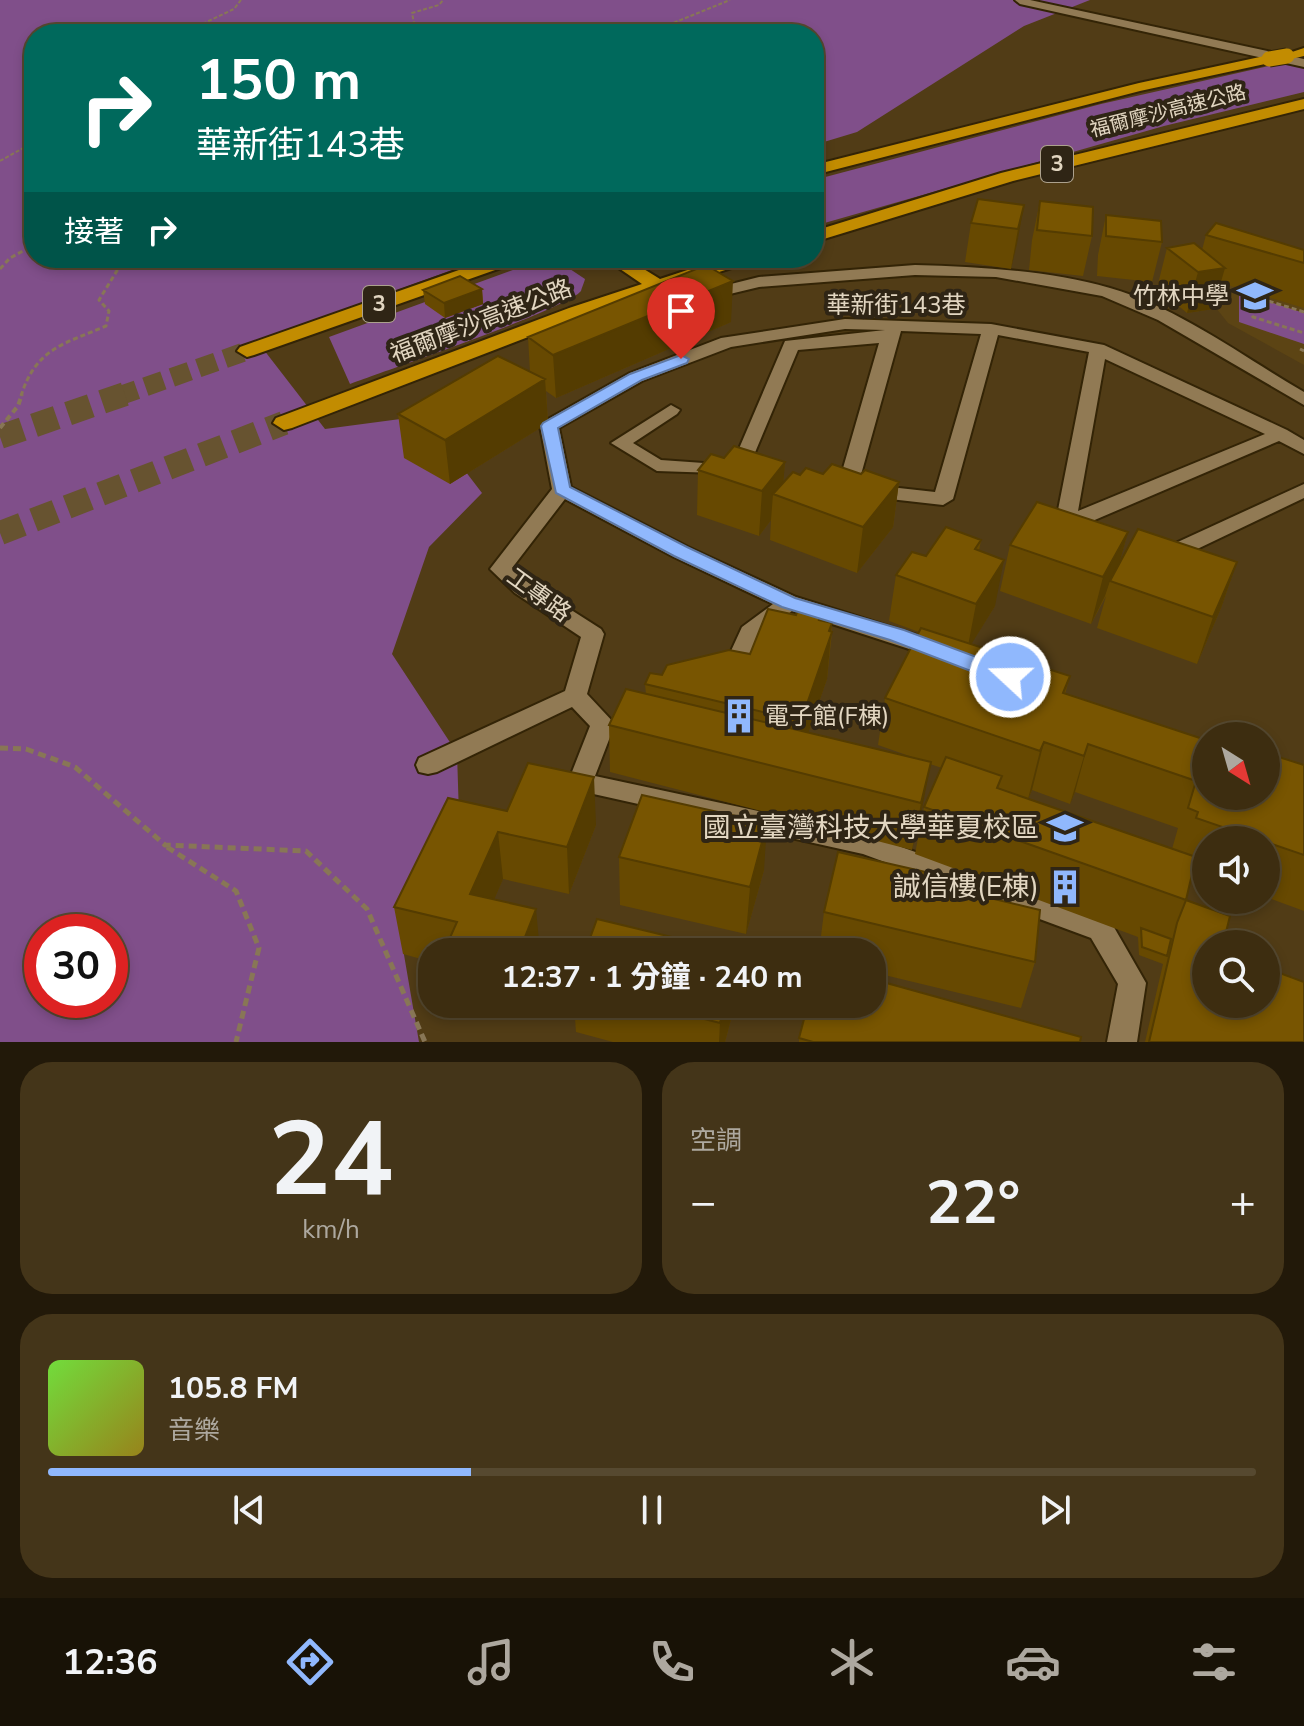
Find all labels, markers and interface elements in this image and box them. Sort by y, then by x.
text: 150 m [196,42,361,119]
icon: right [64,56,168,160]
street label: 福爾摩沙高速公路 [1087,79,1249,143]
text: 華新街143巷 [196,121,405,170]
road number: 3 [1041,146,1073,182]
icon: right [140,208,184,252]
text: 接著 [64,212,124,253]
street label: 福爾摩沙高速公路 [386,272,576,370]
pin [647,277,715,359]
school or university icon: 竹林中學 [1236,277,1274,315]
place label: 竹林中學 [1133,280,1229,312]
road number: 3 [363,286,395,322]
icon: arrive [659,289,703,333]
street label: 華新街143巷 [826,289,966,321]
street label: 工專路 [500,561,578,629]
position arrow [968,635,1052,719]
building icon: 電子館(F棟) [720,697,758,735]
place label: 電子館(F棟) [765,700,889,732]
north arrow [1192,722,1280,810]
map controls [1192,722,1280,1018]
place label: 國立臺灣科技大學華夏校區 [703,809,1039,847]
school or university icon: 國立臺灣科技大學華夏校區 [1046,809,1084,847]
button: sound [1192,826,1280,914]
place label: 誠信樓(E棟) [893,868,1039,906]
building icon: 誠信樓(E棟) [1046,868,1084,906]
speed limit sign: 30 [24,914,128,1018]
button: search [1192,930,1280,1018]
text: 12:37 · 1 分鐘 · 240 m [501,957,803,998]
text: 24 [269,1089,393,1231]
text: 空調 [690,1123,742,1158]
text: 22° [926,1162,1020,1244]
text: − [690,1173,716,1233]
text: + [1230,1173,1256,1233]
text: km/h [302,1212,360,1247]
text: 105.8 FM [168,1368,298,1409]
text: 音樂 [168,1413,220,1448]
icon: previous [227,1488,271,1532]
icon: pause [630,1488,674,1532]
icon: next [1033,1488,1077,1532]
icon: directions [282,1634,338,1690]
icon: music [463,1634,519,1690]
icon: phone [644,1634,700,1690]
icon: climate [824,1634,880,1690]
icon: car [1005,1634,1061,1690]
icon: filters [1186,1634,1242,1690]
text: 12:36 [62,1638,158,1687]

